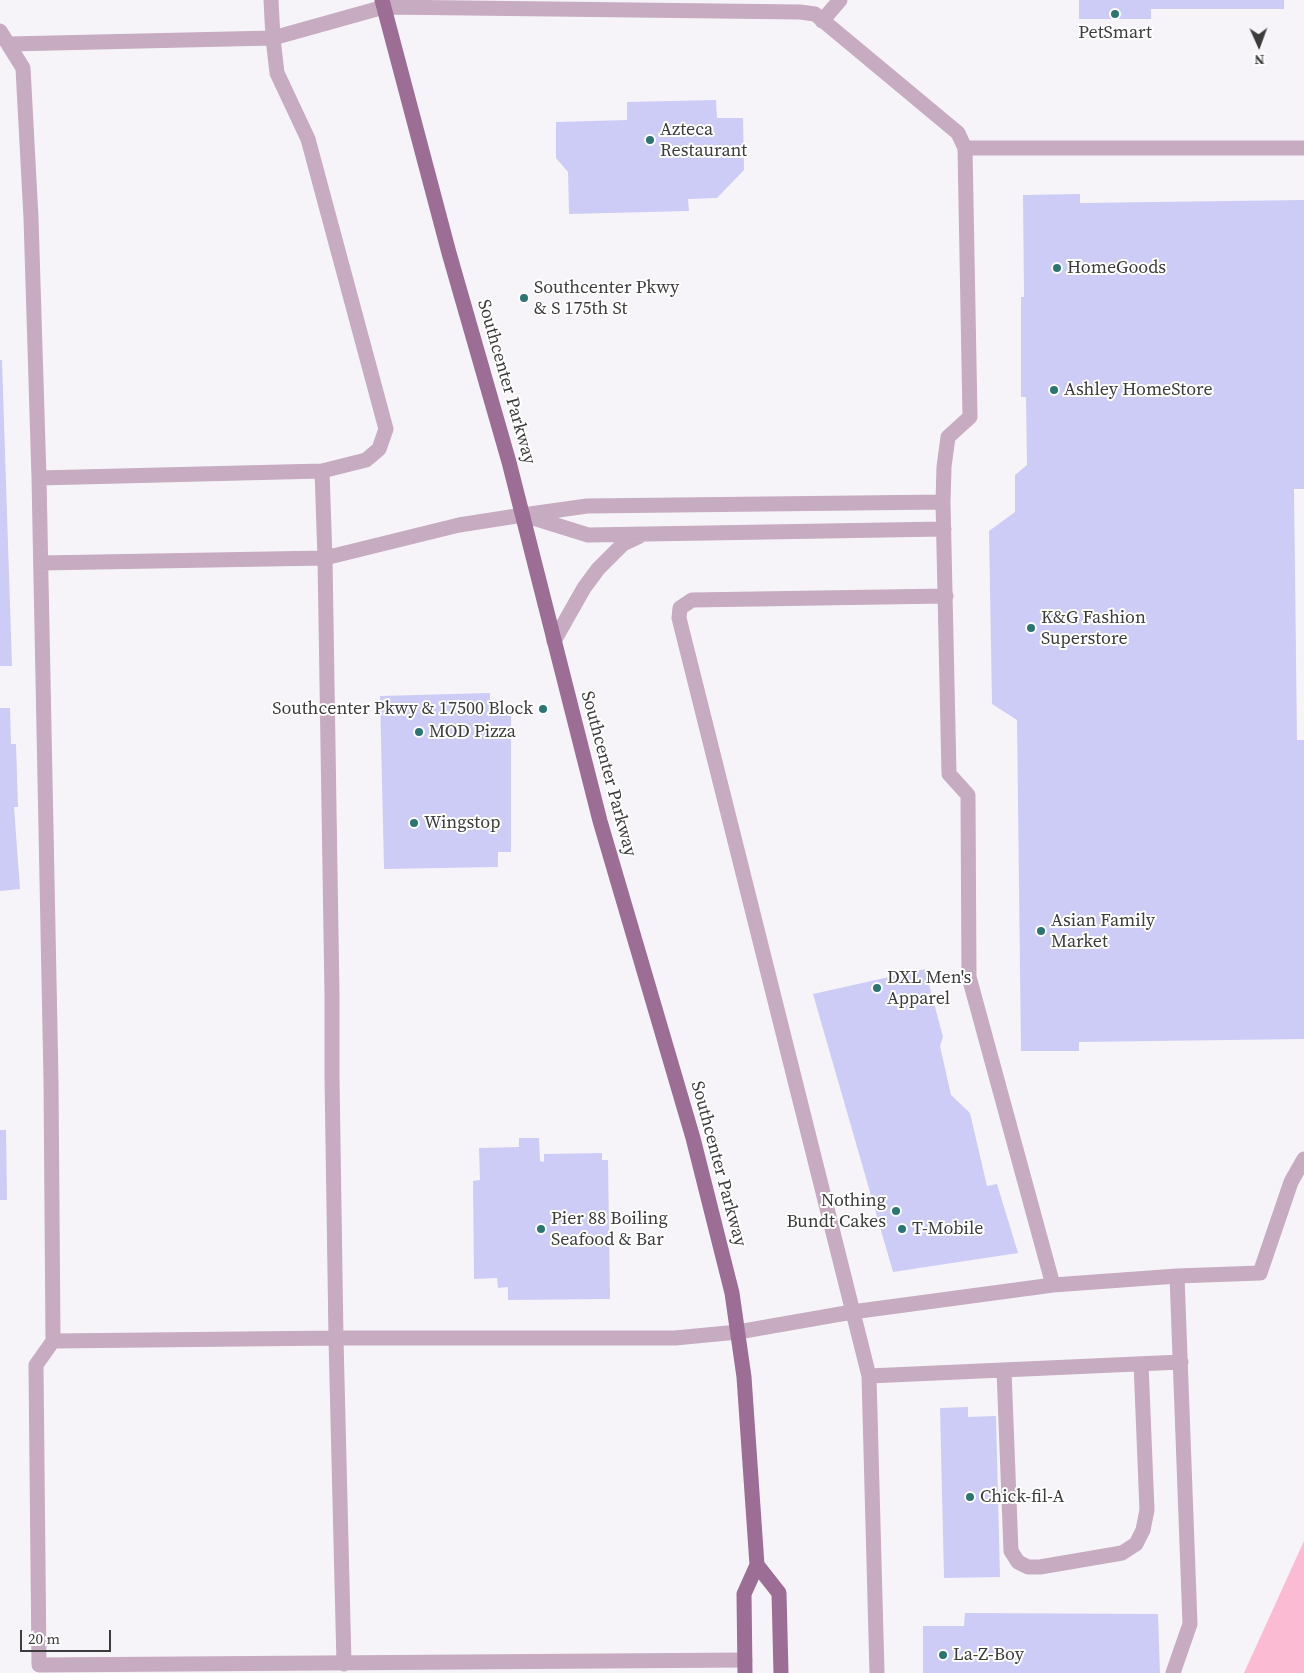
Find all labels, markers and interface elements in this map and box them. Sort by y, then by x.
marker: PetSmart [1109,8,1121,20]
north arrow [1234,20,1284,70]
place label: PetSmart [1078,22,1152,44]
text: N [1254,50,1265,70]
place label: Azteca Restaurant [660,119,747,162]
marker: Azteca Restaurant [644,134,656,146]
place label: HomeGoods [1067,257,1166,279]
marker: HomeGoods [1051,262,1063,274]
place label: Southcenter Pkwy & S 175th St [534,277,679,320]
marker: Southcenter Pkwy & S 175th St [518,292,530,304]
street label: Southcenter Parkway [472,297,540,467]
place label: Ashley HomeStore [1064,379,1213,401]
marker: Ashley HomeStore [1048,384,1060,396]
place label: K&G Fashion Superstore [1041,607,1146,650]
marker: K&G Fashion Superstore [1025,622,1037,634]
street label: Southcenter Parkway [576,689,640,859]
place label: Southcenter Pkwy & 17500 Block [272,698,533,720]
marker: Southcenter Pkwy & 17500 Block [537,703,549,715]
place label: MOD Pizza [429,721,516,743]
marker: MOD Pizza [413,726,425,738]
place label: Wingstop [424,812,500,834]
marker: Wingstop [408,817,420,829]
place label: Asian Family Market [1051,910,1155,952]
marker: Asian Family Market [1035,925,1047,937]
place label: DXL Men's Apparel [887,967,971,1010]
marker: DXL Men's Apparel [871,982,883,994]
street label: Southcenter Parkway [686,1079,750,1249]
place label: Nothing Bundt Cakes [786,1190,886,1232]
marker: Nothing Bundt Cakes [890,1205,902,1217]
place label: Pier 88 Boiling Seafood & Bar [551,1208,668,1250]
place label: T-Mobile [912,1218,983,1240]
marker: Pier 88 Boiling Seafood & Bar [535,1223,547,1235]
marker: T-Mobile [896,1223,908,1235]
place label: Chick-fil-A [980,1486,1064,1508]
marker: Chick-fil-A [964,1491,976,1503]
scale bar [22,1620,114,1652]
text: 20 m [28,1628,60,1649]
place label: La-Z-Boy [953,1644,1024,1666]
marker: La-Z-Boy [937,1649,949,1661]

